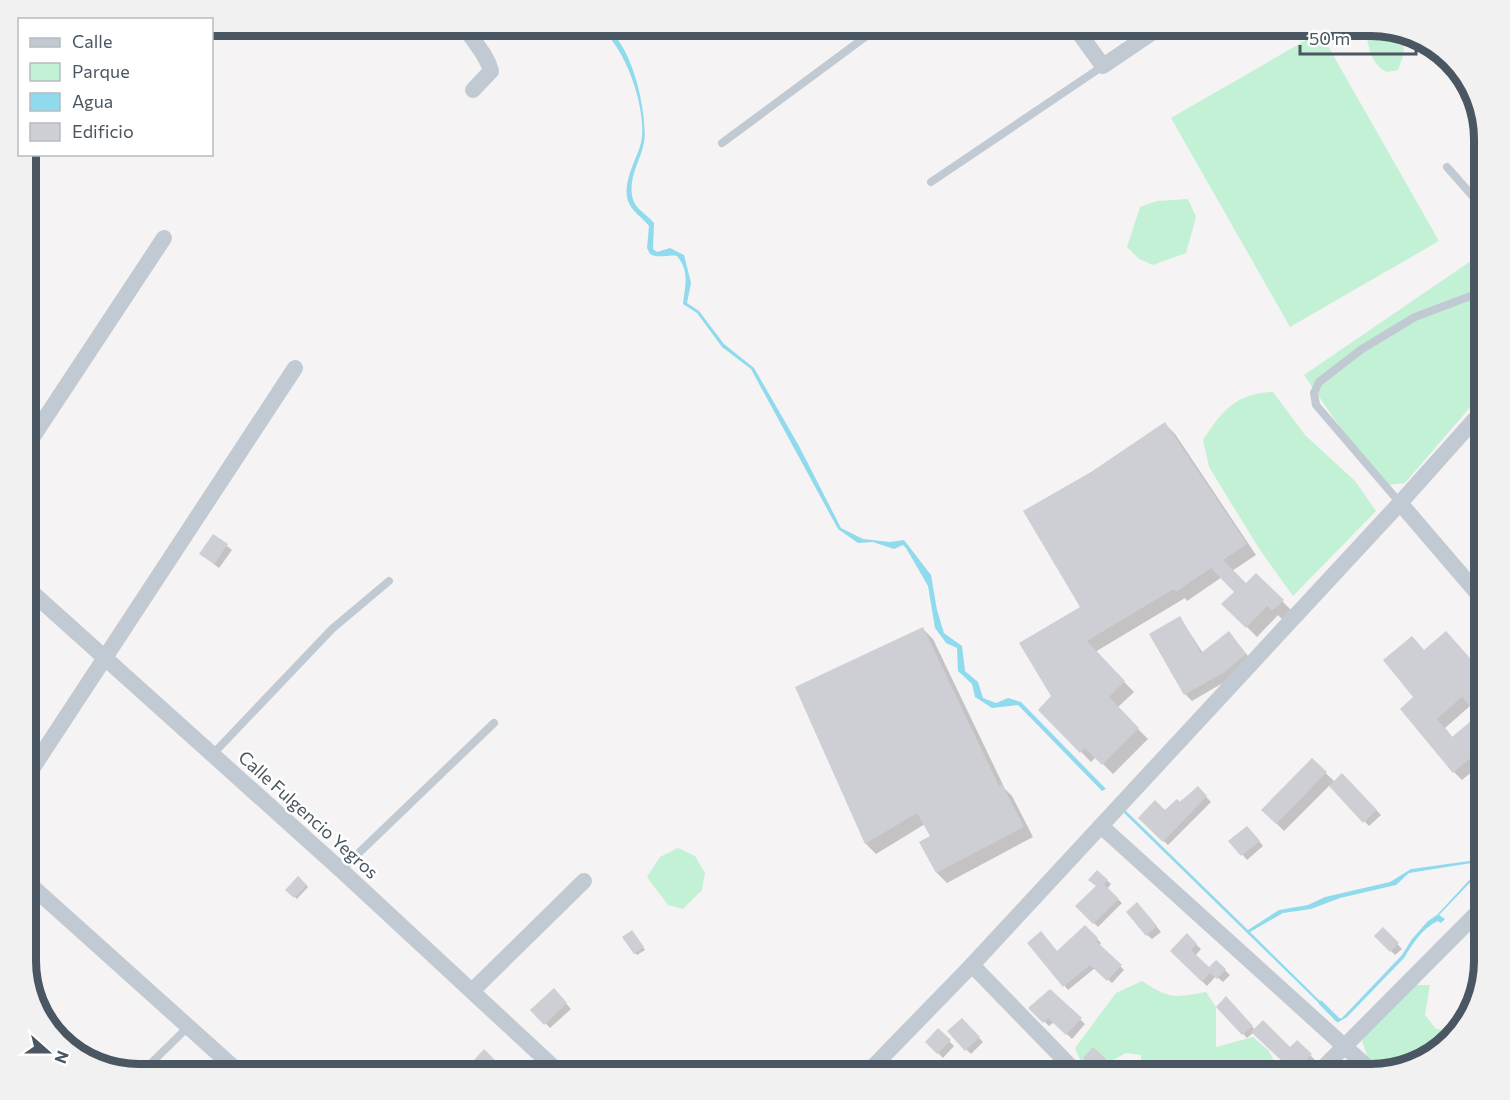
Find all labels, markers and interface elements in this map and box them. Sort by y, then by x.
legend [18,18,213,156]
scale bar [1300,18,1416,56]
text: 50 m [1309,27,1350,49]
text: Calle [72,30,112,52]
text: Parque [72,60,130,82]
text: Agua [72,90,113,112]
text: Edificio [72,120,134,142]
street label: Calle Fulgencio Yegros [234,746,383,883]
north arrow [18,1022,78,1082]
text: N [51,1049,73,1067]

